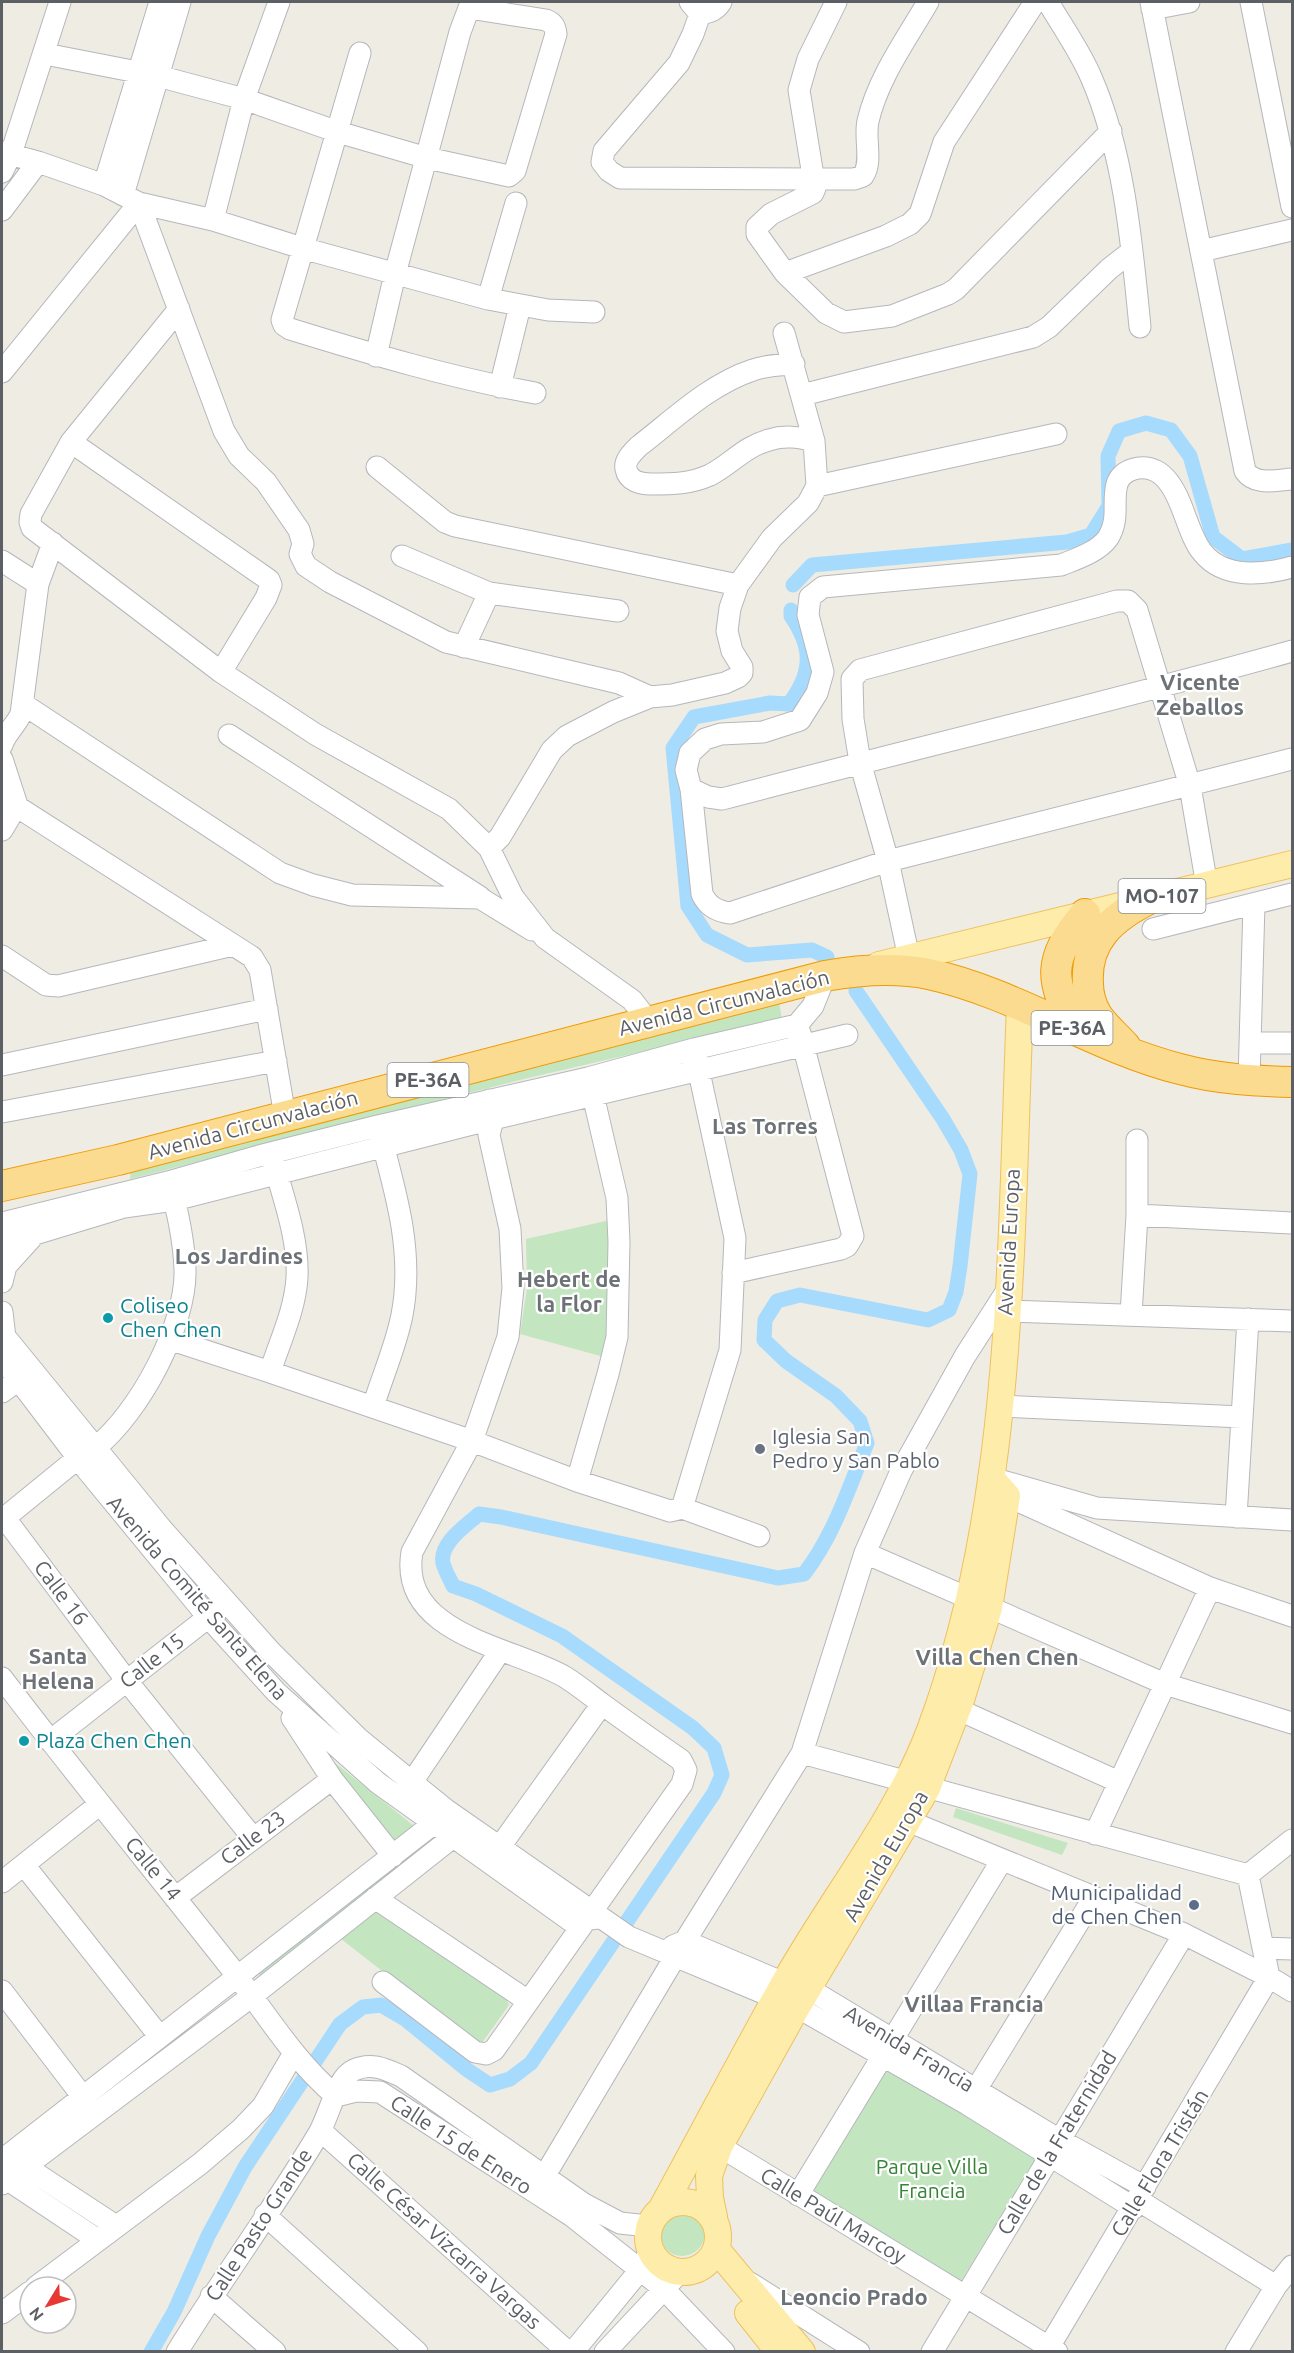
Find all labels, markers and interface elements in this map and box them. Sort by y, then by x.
district label: Vicente Zeballos [1156,669,1244,719]
road number: MO-107 [1118,879,1206,913]
street label: Avenida Circunvalación [616,964,832,1040]
road number: PE-36A [1032,1011,1112,1045]
road number: PE-36A [388,1063,468,1097]
street label: Avenida Circunvalación [145,1084,360,1164]
district label: Las Torres [712,1113,818,1138]
street label: Avenida Europa [992,1168,1024,1316]
district label: Los Jardines [175,1243,303,1268]
district label: Hebert de la Flor [517,1266,621,1316]
place label: Coliseo Chen Chen [120,1293,222,1341]
marker: Coliseo Chen Chen [101,1311,115,1325]
place label: Iglesia San Pedro y San Pablo [772,1424,940,1472]
marker: Iglesia San Pedro y San Pablo [753,1442,767,1456]
street label: Avenida Comité Santa Elena [103,1490,293,1704]
street label: Calle 16 [30,1555,94,1629]
street label: Calle 15 [115,1628,188,1693]
district label: Santa Helena [22,1643,94,1693]
district label: Villa Chen Chen [915,1644,1079,1669]
place label: Plaza Chen Chen [36,1728,192,1752]
marker: Plaza Chen Chen [17,1734,31,1748]
street label: Avenida Europa [838,1786,932,1925]
street label: Calle 23 [215,1805,289,1869]
street label: Calle 14 [121,1832,187,1905]
place label: Municipalidad de Chen Chen [1051,1880,1182,1928]
marker: Municipalidad de Chen Chen [1187,1898,1201,1912]
district label: Villaa Francia [904,1991,1044,2016]
street label: Avenida Francia [840,2000,979,2096]
street label: Calle de la Fraternidad [992,2046,1121,2239]
street label: Calle Flora Tristán [1106,2084,1213,2241]
street label: Calle 15 de Enero [386,2089,537,2199]
street label: Calle Pasto Grande [200,2144,316,2305]
street label: Calle César Vizcarra Vargas [343,2147,547,2334]
park label: Parque Villa Francia [876,2154,988,2202]
street label: Calle Paúl Marcoy [756,2162,911,2268]
north arrow [18,2275,78,2335]
district label: Leoncio Prado [780,2284,928,2309]
text: N [25,2304,47,2324]

